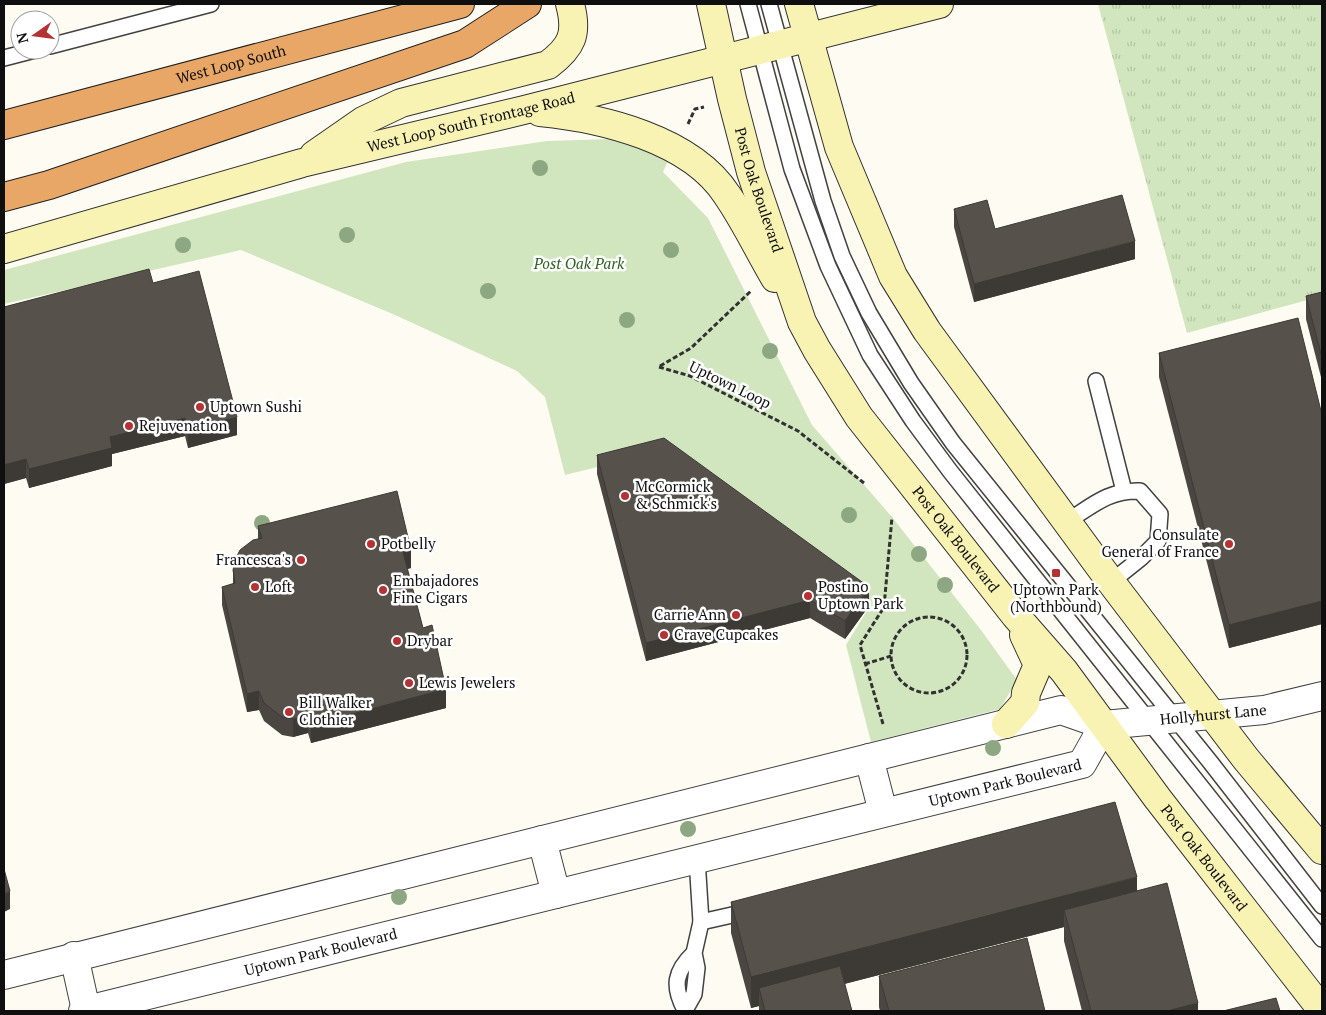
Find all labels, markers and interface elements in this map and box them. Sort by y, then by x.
north arrow [10,10,60,60]
text: N [11,30,32,46]
street label: West Loop South [174,40,288,88]
street label: West Loop South Frontage Road [365,86,577,156]
street label: Post Oak Boulevard [731,125,789,255]
park label: Post Oak Park [533,253,625,273]
street label: Uptown Loop [686,356,775,413]
place label: Uptown Sushi [210,396,302,416]
marker: Uptown Sushi [194,401,206,413]
place label: Rejuvenation [139,415,227,435]
marker: Rejuvenation [123,420,135,432]
place label: McCormick & Schmick's [635,476,717,513]
street label: Post Oak Boulevard [908,482,1004,596]
marker: McCormick & Schmick's [619,490,631,502]
place label: Consulate General of France [1101,524,1219,561]
place label: Potbelly [381,533,436,553]
marker: Potbelly [365,538,377,550]
marker: Consulate General of France [1223,538,1235,550]
place label: Francesca's [216,549,291,569]
marker: Francesca's [295,554,307,566]
marker: Uptown Park (Northbound) [1050,567,1062,579]
place label: Embajadores Fine Cigars [393,570,479,607]
place label: Loft [265,576,292,596]
place label: Postino Uptown Park [818,576,904,613]
place label: Uptown Park (Northbound) [1010,579,1102,616]
marker: Loft [249,581,261,593]
marker: Embajadores Fine Cigars [377,584,389,596]
marker: Postino Uptown Park [802,590,814,602]
place label: Carrie Ann [654,604,726,624]
marker: Carrie Ann [730,609,742,621]
place label: Crave Cupcakes [674,624,778,644]
marker: Crave Cupcakes [658,629,670,641]
place label: Drybar [407,630,453,650]
marker: Drybar [391,635,403,647]
place label: Lewis Jewelers [419,672,516,692]
marker: Lewis Jewelers [403,677,415,689]
place label: Bill Walker Clothier [299,692,372,729]
street label: Hollyhurst Lane [1159,699,1267,729]
marker: Bill Walker Clothier [283,706,295,718]
street label: Uptown Park Boulevard [927,754,1083,811]
street label: Post Oak Boulevard [1157,800,1252,915]
street label: Uptown Park Boulevard [242,923,399,980]

